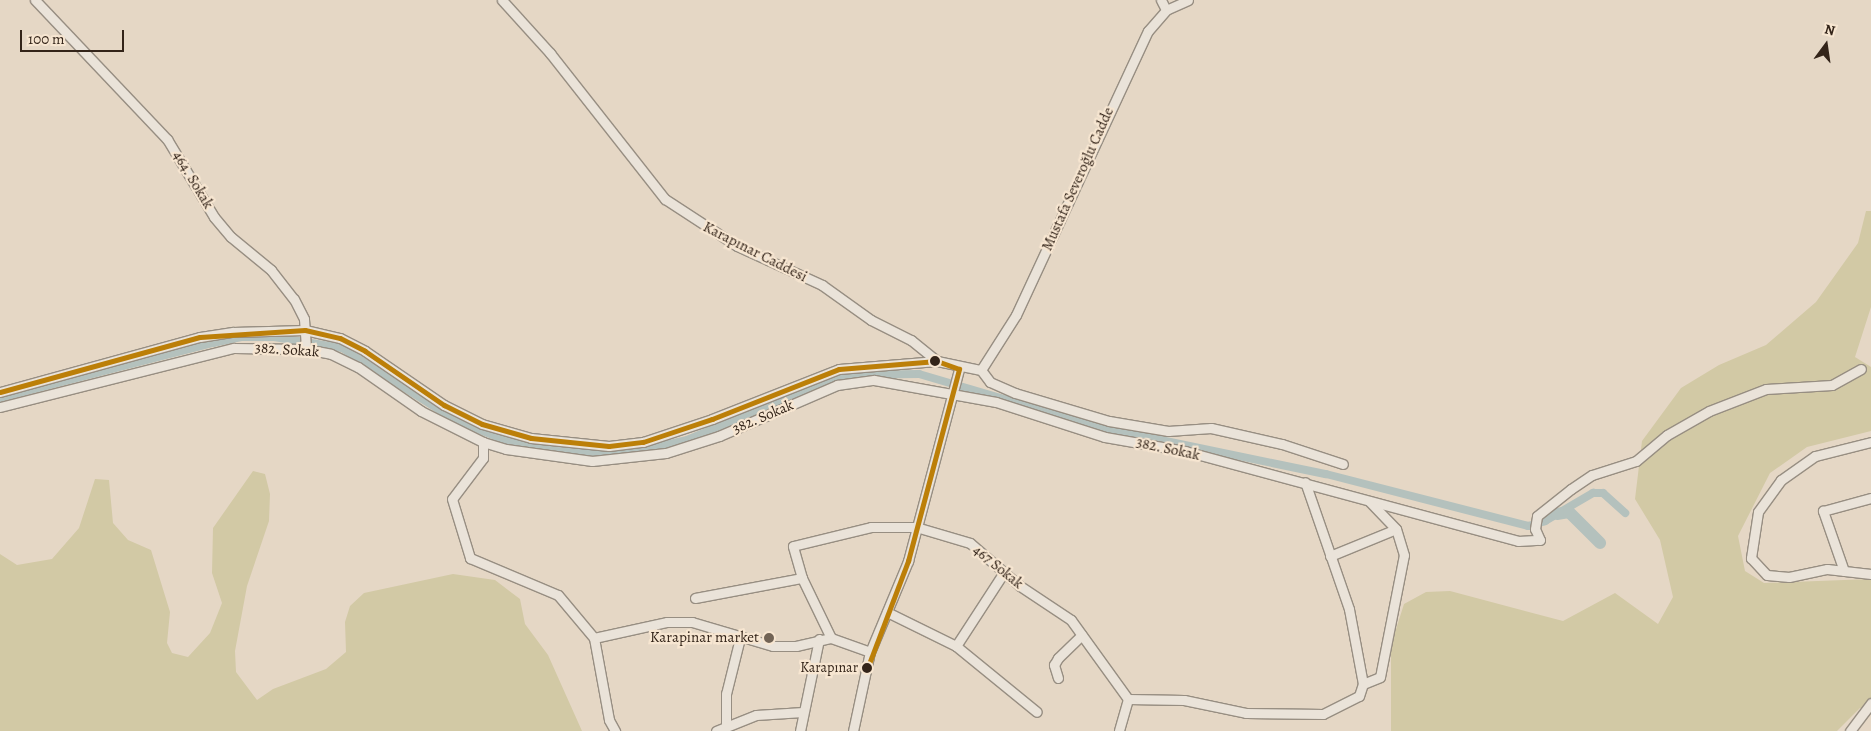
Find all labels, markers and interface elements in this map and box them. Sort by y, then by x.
scale bar [22,20,126,52]
north arrow [1801,20,1851,70]
text: N [1822,20,1837,40]
text: 100 m [28,29,65,49]
street label: Mustafa Severoğlu Cadde [1038,104,1118,254]
street label: 464. Sokak [169,148,217,212]
street label: Karapınar Caddesi [700,218,810,286]
street label: 382. Sokak [254,339,320,361]
unlabelled marker [930,356,940,366]
street label: 382. Sokak [730,396,796,438]
street label: 382. Sokak [1134,433,1202,465]
street label: 467 Sokak [969,541,1027,593]
place label: Karapinar market [650,629,759,647]
marker: Karapinar market [763,632,775,644]
place label: Karapınar [800,660,858,676]
marker: Karapınar [862,663,872,673]

